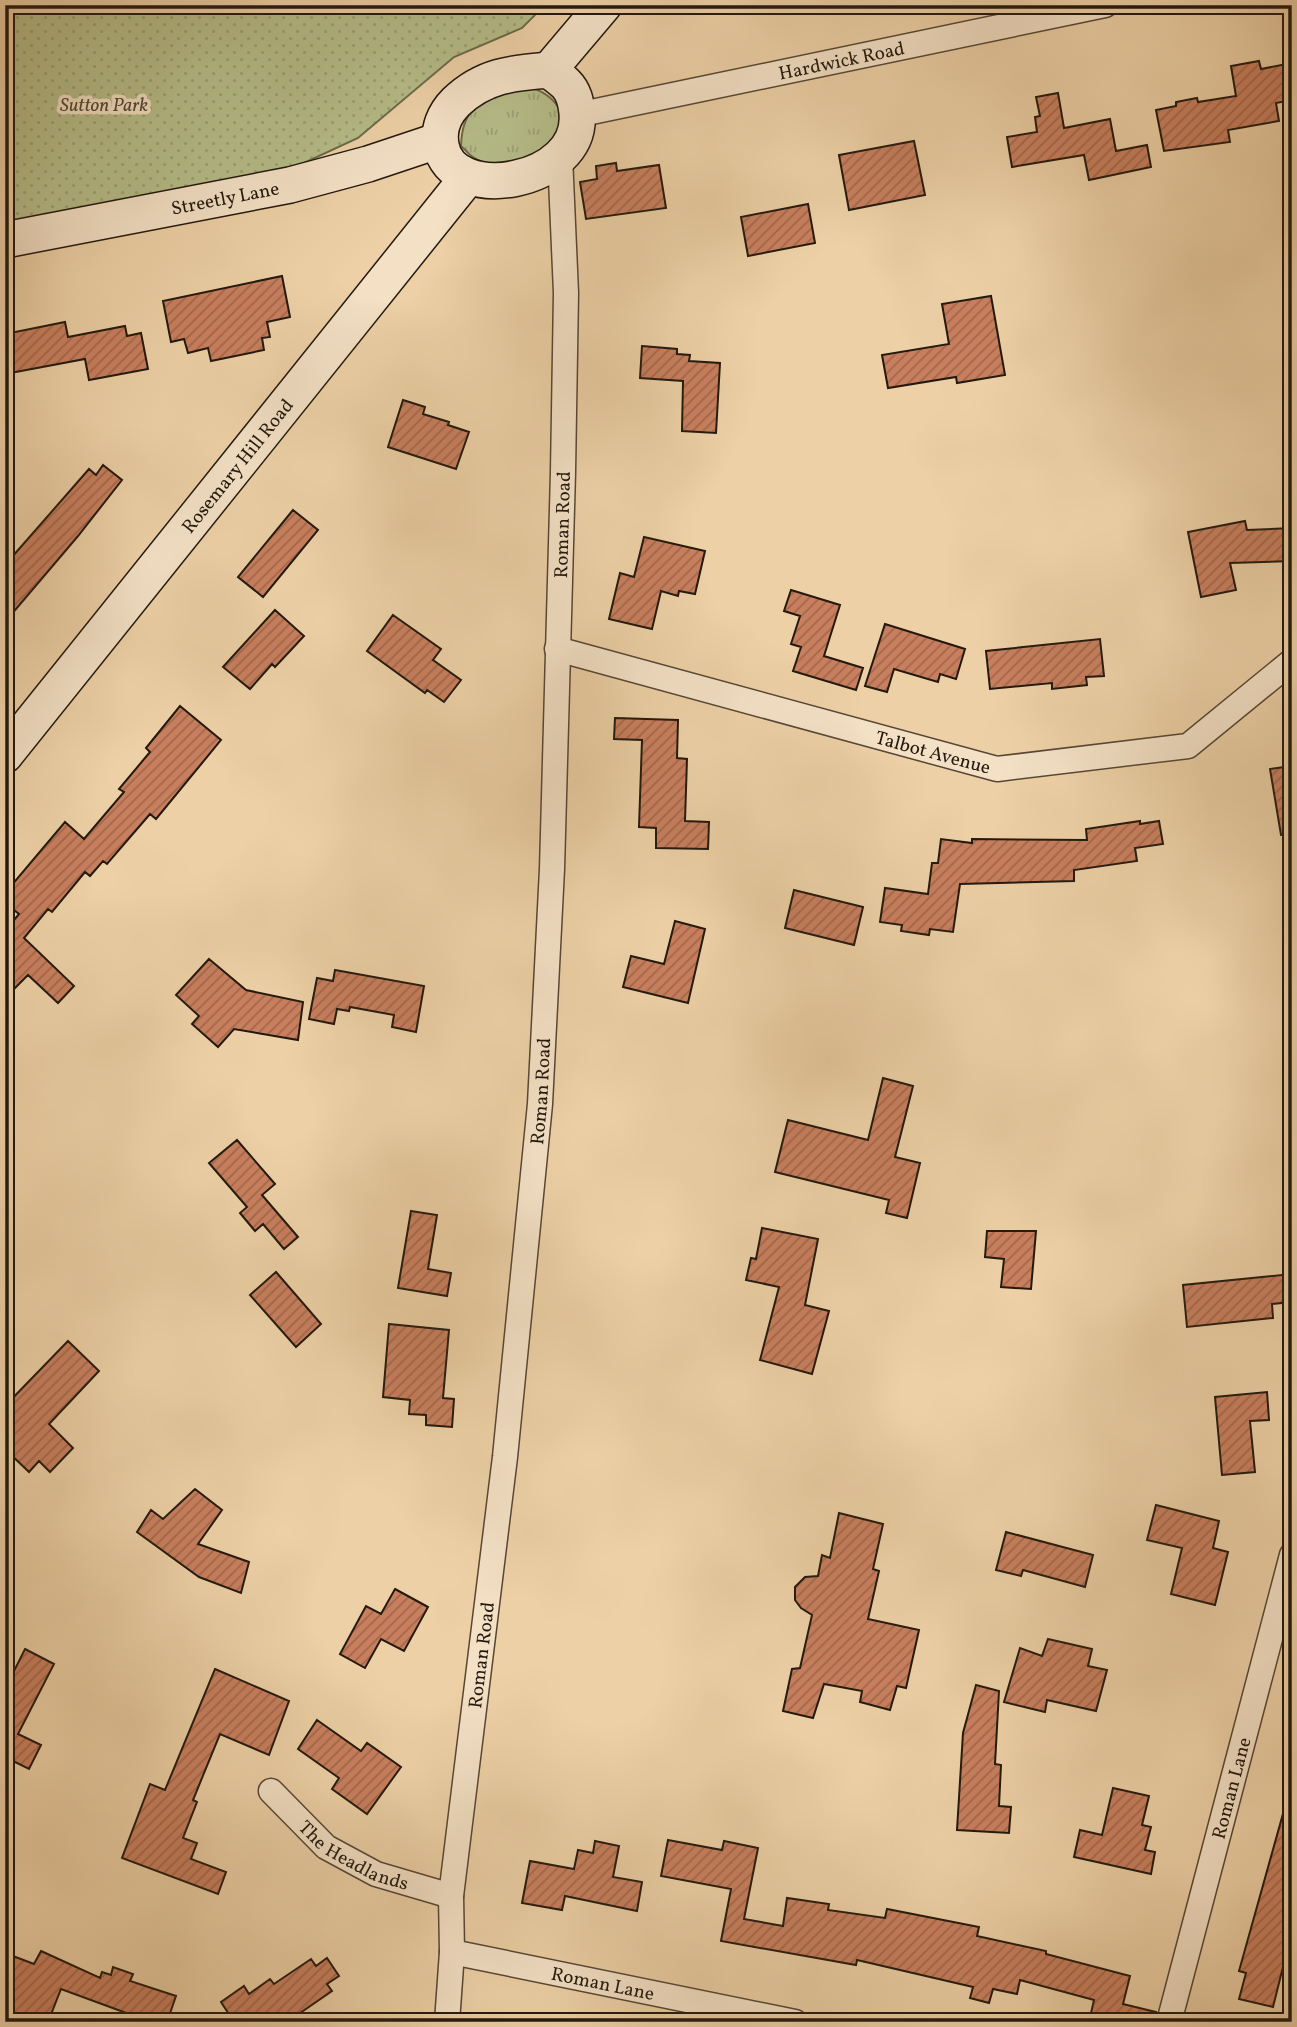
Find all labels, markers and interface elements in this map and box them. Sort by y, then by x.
street label: Hardwick Road [776,36,907,88]
park label: Sutton Park [60,93,148,119]
street label: Streetly Lane [169,176,282,223]
street label: Rosemary Hill Road [177,394,300,540]
street label: Roman Road [549,471,578,579]
street label: Talbot Avenue [872,725,993,782]
street label: Roman Road [525,1037,558,1146]
street label: Roman Road [463,1601,502,1710]
street label: Roman Lane [1207,1735,1258,1842]
street label: The Headlands [292,1815,411,1898]
street label: Roman Lane [549,1962,656,2008]

